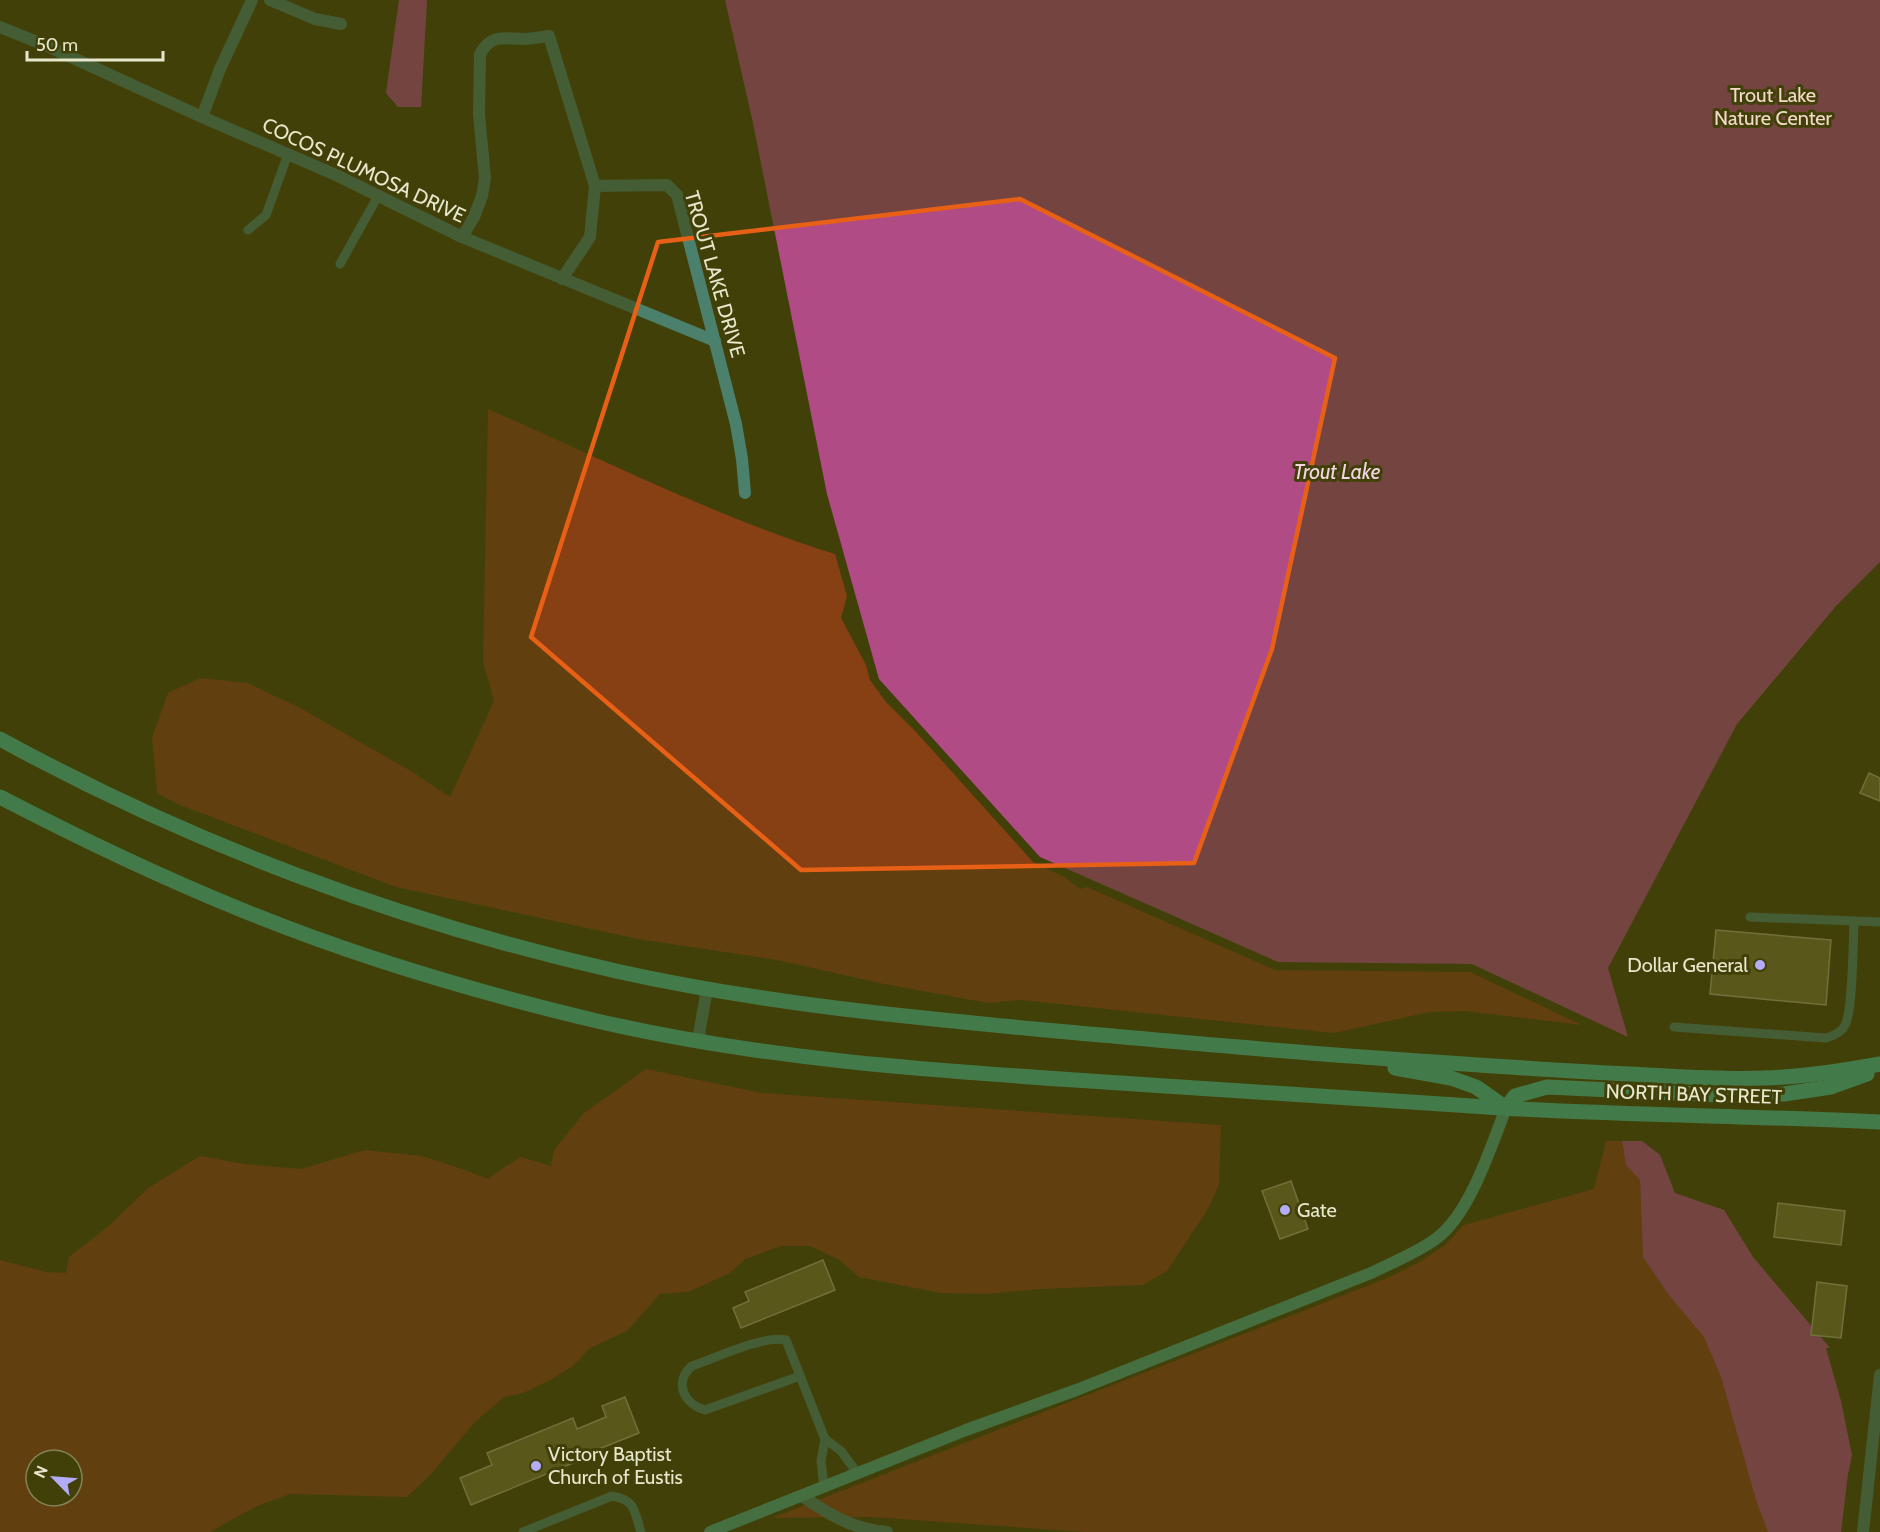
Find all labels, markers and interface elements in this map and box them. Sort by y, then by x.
scale bar [27,24,164,62]
text: 50 m [36,34,78,56]
park label: Trout Lake Nature Center [1714,83,1833,130]
street label: COCOS PLUMOSA DRIVE [259,112,469,228]
street label: TROUT LAKE DRIVE [680,188,750,360]
water label: Trout Lake [1294,459,1381,484]
place label: Dollar General [1627,953,1748,977]
marker: Dollar General [1753,958,1767,972]
street label: NORTH BAY STREET [1605,1079,1783,1109]
place label: Gate [1297,1198,1337,1222]
marker: Gate [1278,1203,1292,1217]
place label: Victory Baptist Church of Eustis [548,1442,683,1489]
north arrow [24,1448,84,1508]
marker: Victory Baptist Church of Eustis [529,1459,543,1473]
text: N [30,1463,52,1481]

